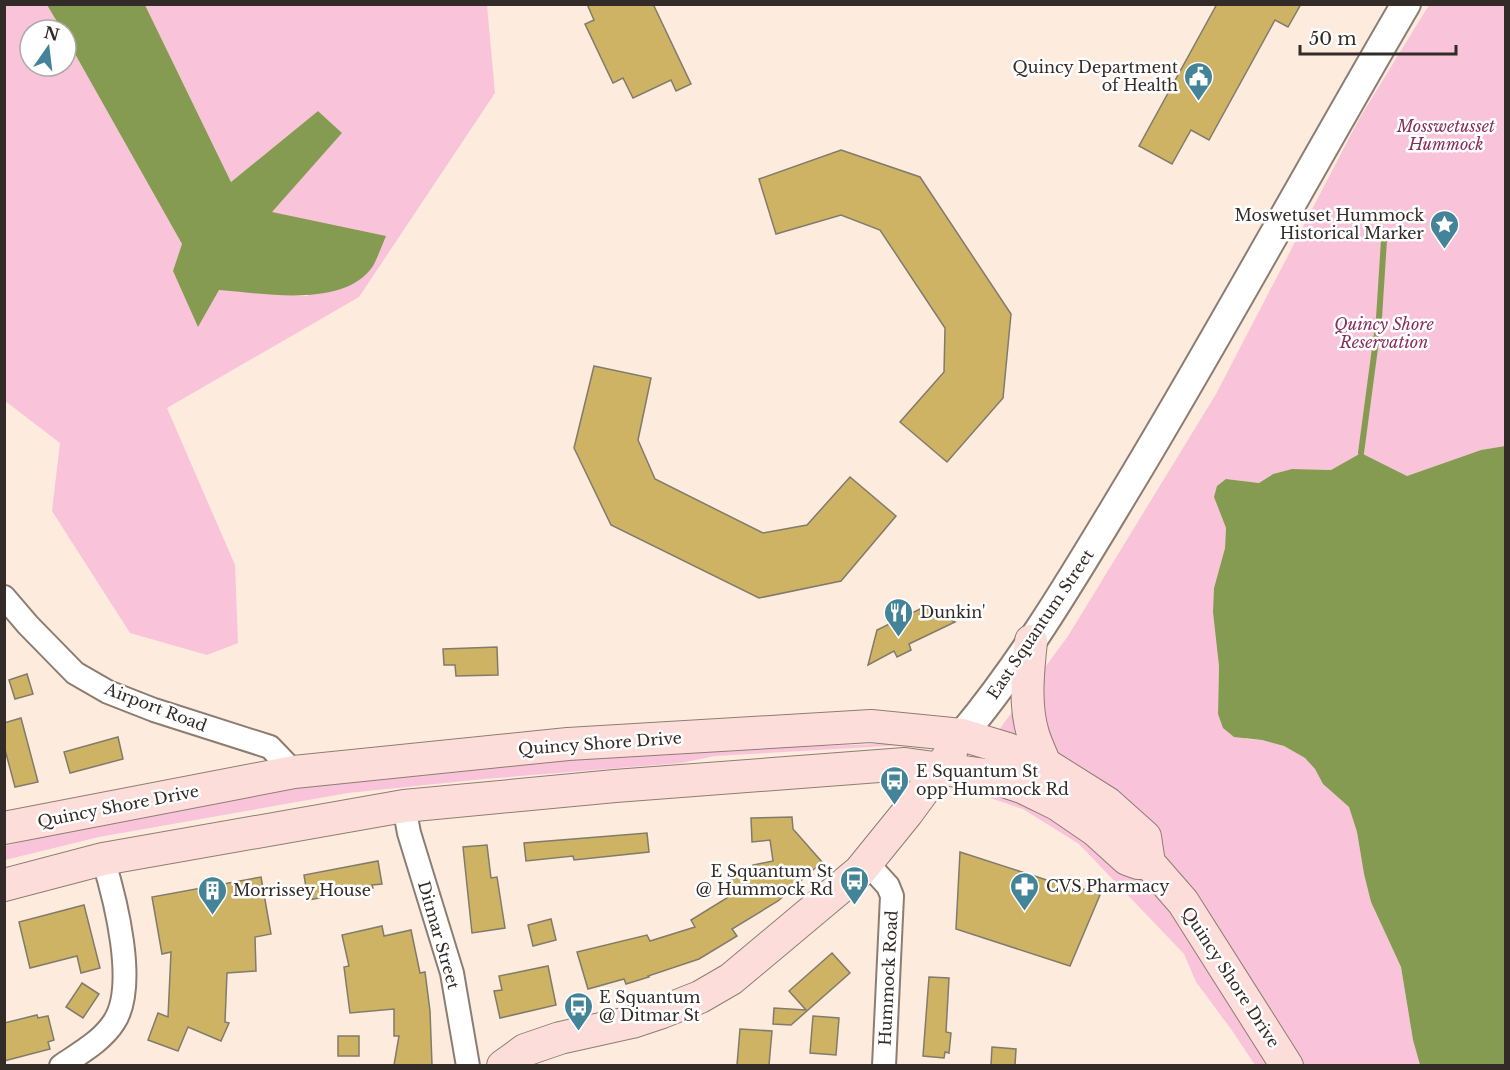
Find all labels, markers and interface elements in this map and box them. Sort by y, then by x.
north arrow [18,18,78,78]
scale bar [1300,18,1456,56]
text: N [42,22,61,45]
text: 50 m [1309,28,1357,50]
place label: Quincy Department of Health [1013,57,1178,95]
public building icon: Quincy Department of Health [1183,60,1215,102]
park label: Mosswetusset Hummock [1396,116,1495,154]
place label: Moswetuset Hummock Historical Marker [1235,205,1424,243]
place icon: Moswetuset Hummock Historical Marker [1429,208,1461,250]
park label: Quincy Shore Reservation [1334,314,1434,352]
street label: East Squantum Street [982,545,1098,703]
restaurant icon: Dunkin' [883,596,915,638]
place label: Dunkin' [920,602,985,622]
street label: Airport Road [101,678,210,736]
street label: Quincy Shore Drive [517,727,683,759]
place label: E Squantum St opp Hummock Rd [916,761,1069,799]
bus stop icon: E Squantum St opp Hummock Rd [879,764,911,806]
street label: Quincy Shore Drive [36,781,200,831]
place label: E Squantum St @ Hummock Rd [696,861,833,899]
bus stop icon: E Squantum St @ Hummock Rd [838,864,870,906]
pharmacy icon: CVS Pharmacy [1009,870,1041,912]
building icon: Morrissey House [196,874,228,916]
place label: CVS Pharmacy [1046,876,1170,896]
street label: Ditmar Street [414,879,464,991]
place label: Morrissey House [233,880,371,900]
street label: Quincy Shore Drive [1178,903,1284,1051]
street label: Hummock Road [874,910,902,1046]
place label: E Squantum @ Ditmar St [599,987,701,1025]
bus stop icon: E Squantum @ Ditmar St [562,990,594,1032]

